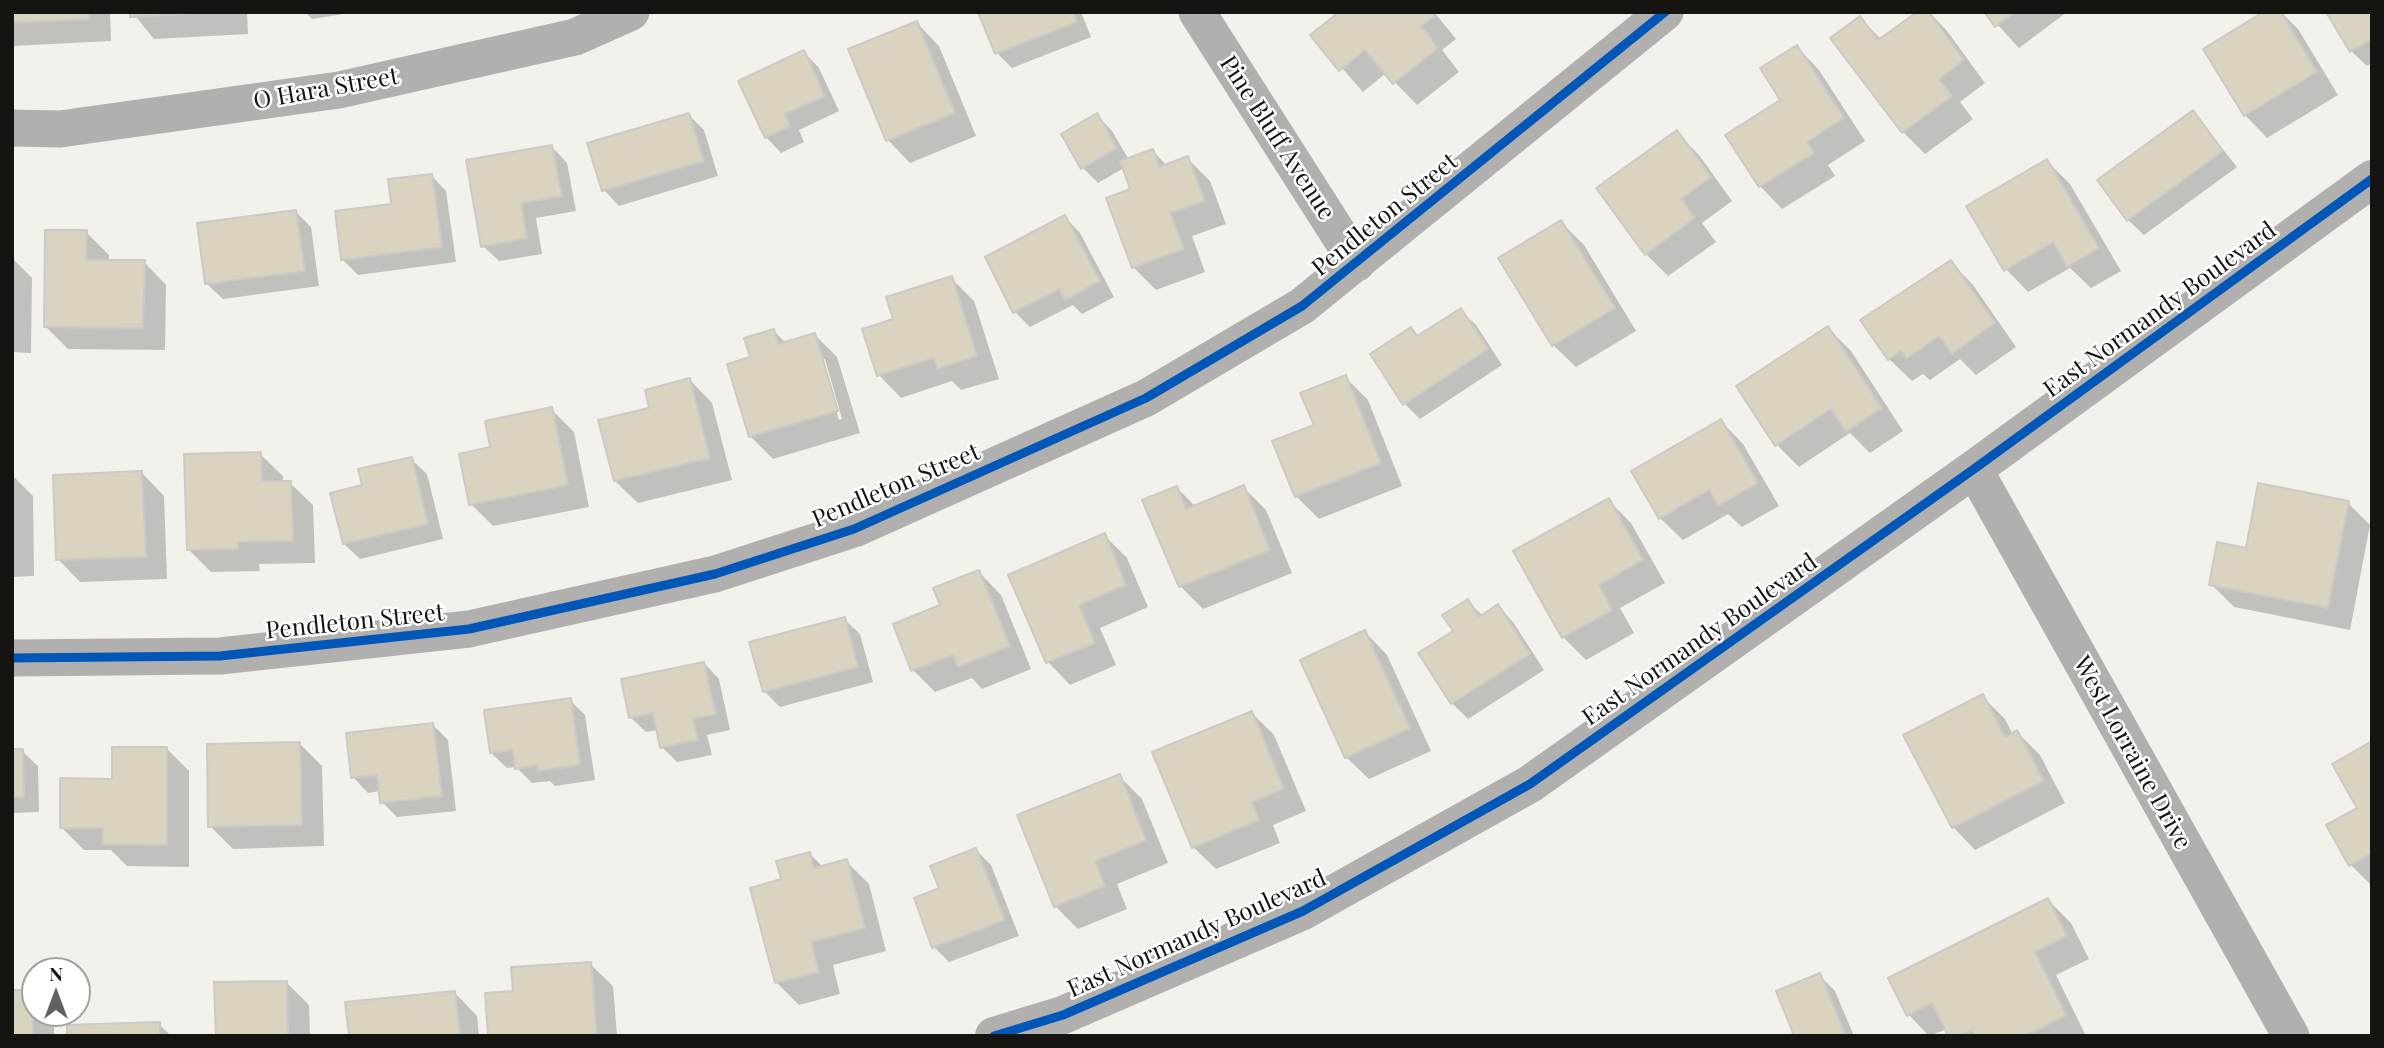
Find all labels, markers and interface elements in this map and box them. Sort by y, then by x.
street label: Pine Bluff Avenue [1213,51,1341,225]
street label: O Hara Street [251,62,401,116]
street label: Pendleton Street [1306,147,1464,283]
street label: East Normandy Boulevard [2038,216,2282,404]
street label: Pendleton Street [808,438,984,534]
street label: East Normandy Boulevard [1577,548,1823,732]
street label: Pendleton Street [264,598,446,646]
street label: West Lorraine Drive [2067,651,2197,855]
street label: East Normandy Boulevard [1063,864,1331,1004]
north arrow [21,957,91,1027]
text: N [49,960,63,986]

